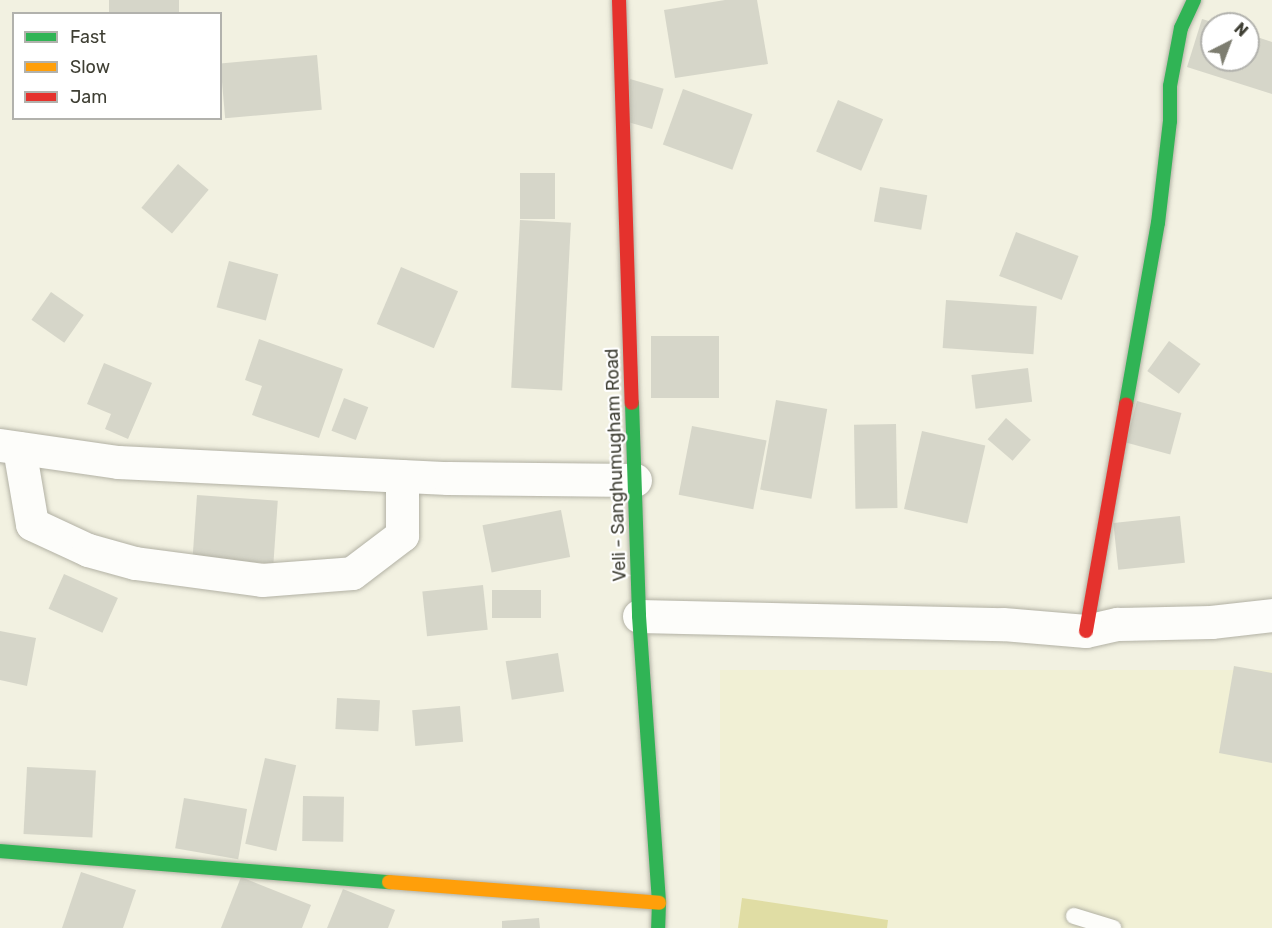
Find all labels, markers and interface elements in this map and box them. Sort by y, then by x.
legend [12,12,222,120]
north arrow [1200,12,1260,72]
text: N [1230,19,1252,41]
text: Fast [70,26,106,48]
text: Slow [70,56,110,78]
text: Jam [70,86,107,108]
street label: Veli - Sanghumugham Road [601,348,631,582]

